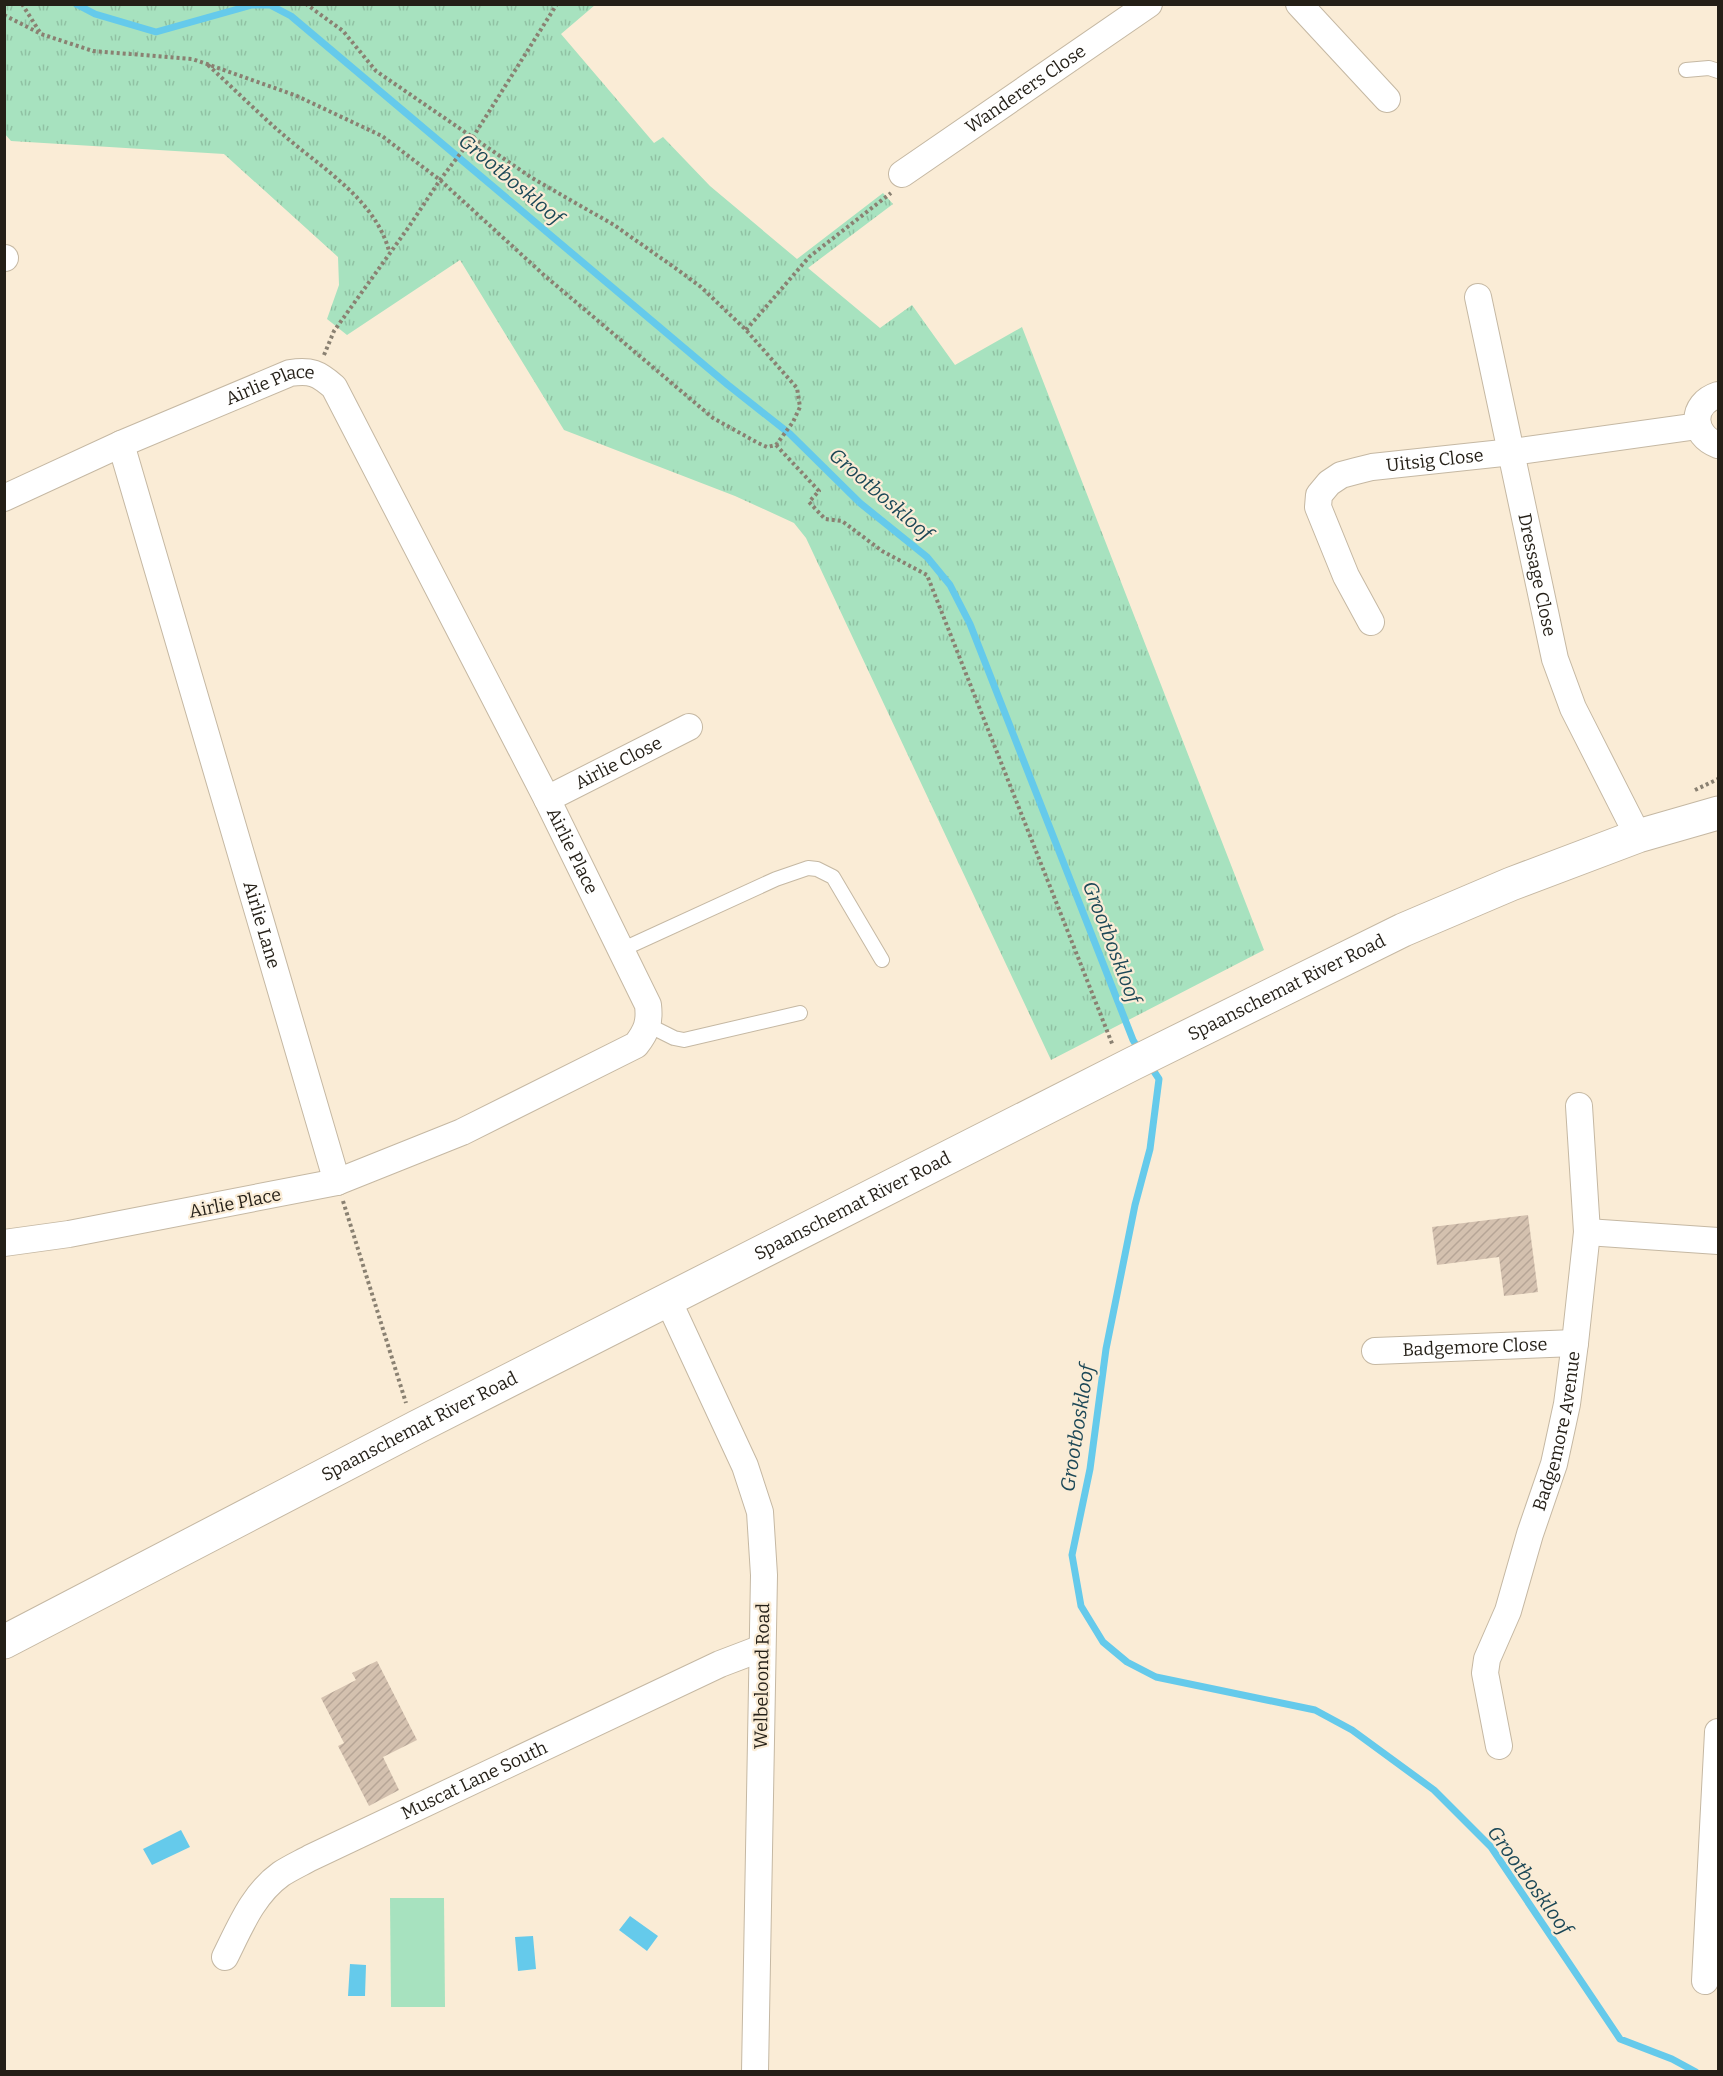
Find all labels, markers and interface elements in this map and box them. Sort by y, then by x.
street label: Wanderers Close [961,40,1090,138]
water label: Grootboskloof [453,128,570,232]
street label: Airlie Place [222,361,316,410]
water label: Grootboskloof [824,443,939,548]
street label: Uitsig Close [1385,444,1485,476]
street label: Dressage Close [1513,511,1561,638]
street label: Airlie Close [571,732,665,794]
street label: Airlie Place [542,804,603,898]
street label: Airlie Lane [238,878,285,971]
water label: Grootboskloof [1077,878,1147,1009]
street label: Spaanschemat River Road [1184,929,1389,1046]
street label: Spaanschemat River Road [751,1147,955,1265]
street label: Airlie Place [187,1183,283,1223]
street label: Badgemore Close [1402,1333,1548,1361]
street label: Badgemore Avenue [1528,1350,1585,1514]
water label: Grootboskloof [1055,1360,1100,1494]
street label: Spaanschemat River Road [318,1367,521,1486]
street label: Welbeloond Road [750,1602,774,1749]
street label: Muscat Lane South [398,1736,551,1824]
water label: Grootboskloof [1482,1821,1579,1942]

